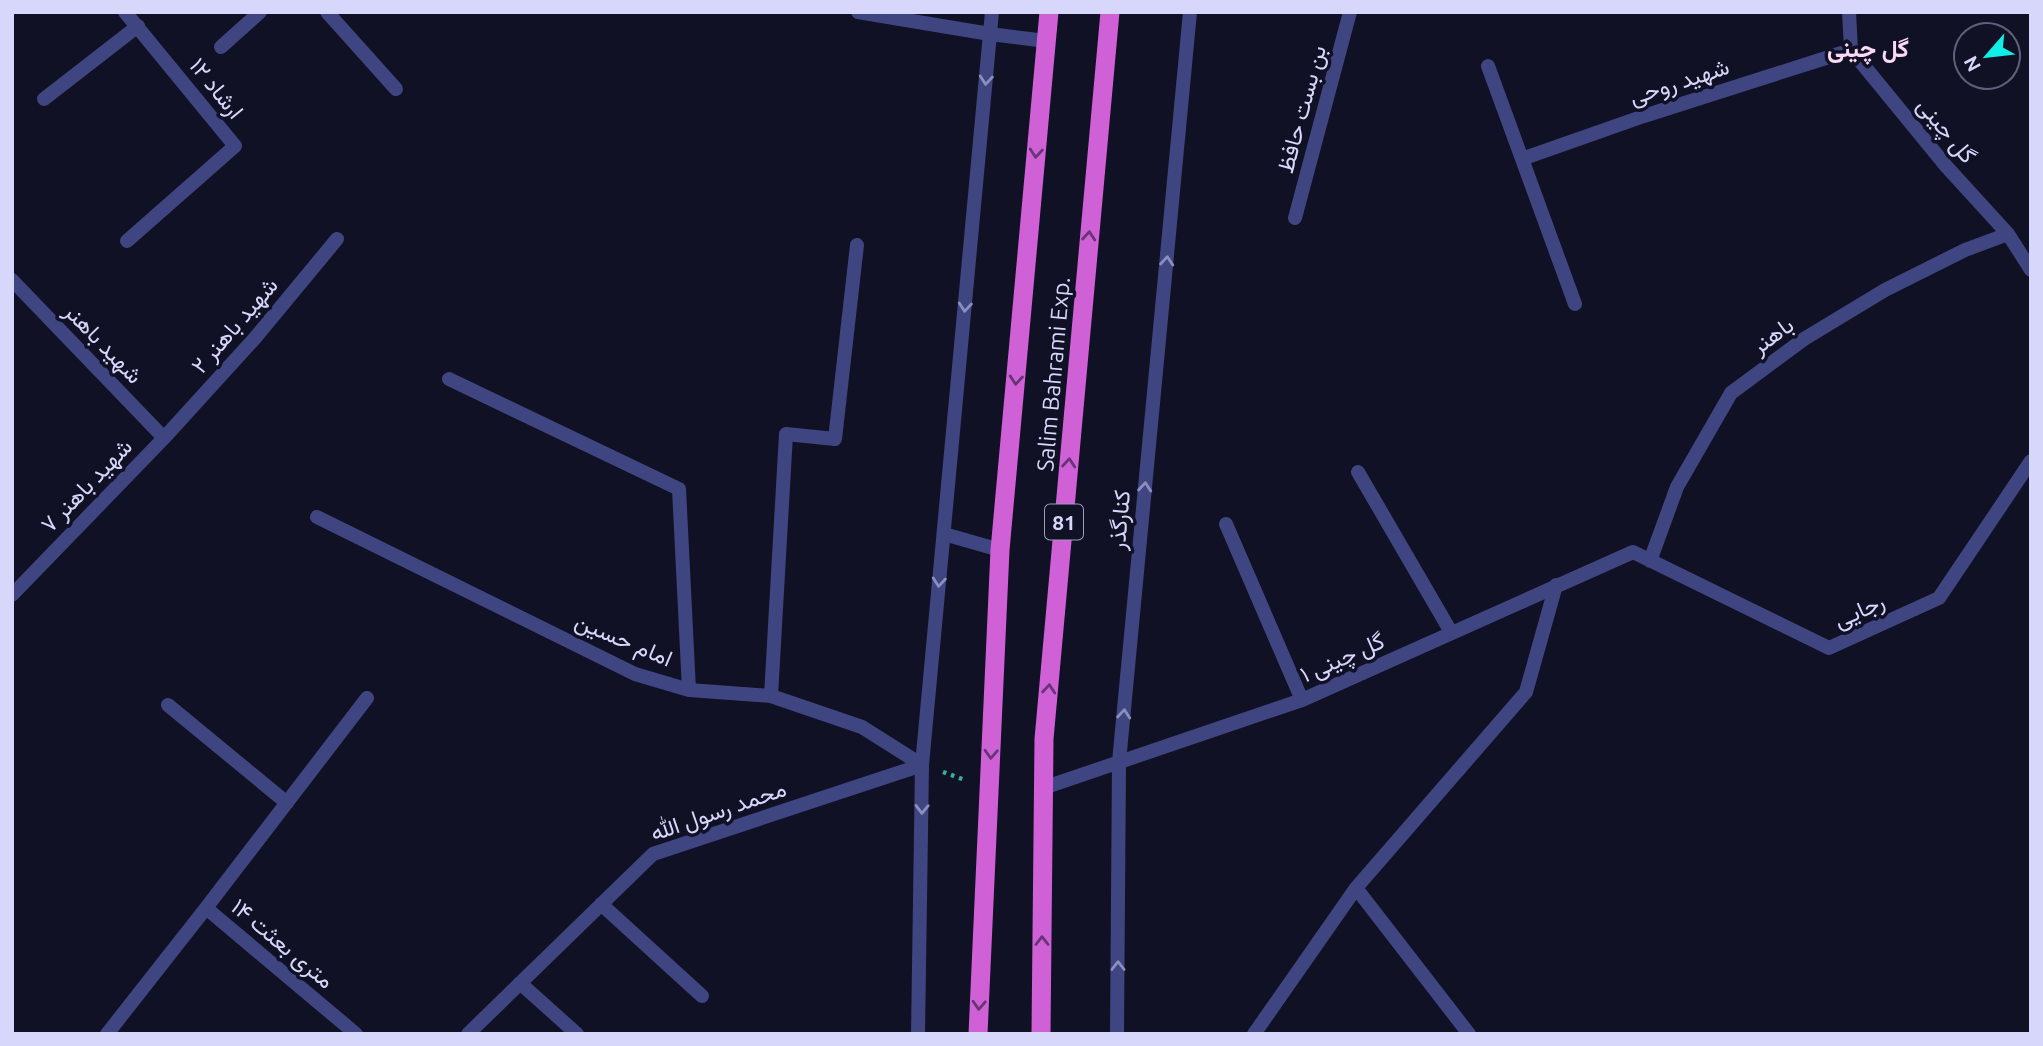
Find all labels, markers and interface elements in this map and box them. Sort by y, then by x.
north arrow [1952,21,2022,91]
district label: گل چینی [1827,35,1909,65]
street label: بن بست حافظ [1272,43,1332,176]
street label: ارشاد ۱۲ [183,53,249,125]
street label: شهید روحی [1626,53,1733,112]
text: N [1959,53,1985,75]
one-way arrow [979,75,994,86]
street label: گل چینی [1910,92,1981,170]
one-way arrow [1029,148,1044,159]
one-way arrow [1082,230,1097,242]
one-way arrow [1159,255,1174,266]
street label: شهید باهنر ۲ [186,272,284,380]
street label: Salim Bahrami Exp. [1032,276,1074,472]
street label: شهید باهنر [57,297,148,390]
one-way arrow [958,302,973,313]
street label: باهنر [1745,312,1799,361]
one-way arrow [1008,374,1023,386]
street label: شهید باهنر ۷ [35,433,139,539]
one-way arrow [1061,457,1076,468]
one-way arrow [1137,481,1152,492]
street label: کنارگذر [1104,489,1137,552]
road number: 81 [1045,504,1083,540]
one-way arrow [932,577,947,588]
street label: رجایی [1830,588,1889,635]
street label: امام حسین [570,607,676,673]
street label: گل چینی ۱ [1296,627,1389,690]
one-way arrow [1041,683,1056,694]
one-way arrow [1116,708,1131,720]
one-way arrow [983,748,998,759]
street label: محمد رسول الله [647,775,790,848]
one-way arrow [914,804,929,815]
street label: ۱۴ متری بعثت [225,893,339,995]
one-way arrow [1034,935,1050,946]
one-way arrow [1110,960,1126,970]
one-way arrow [971,1000,986,1011]

